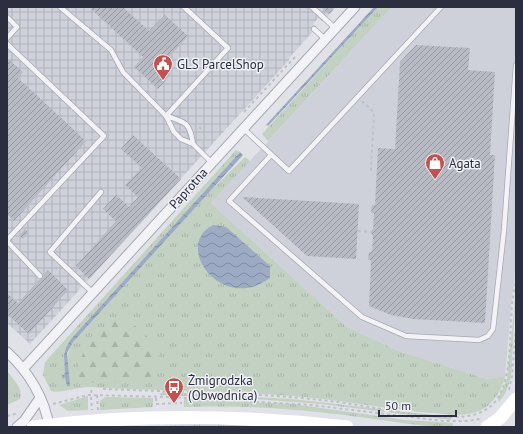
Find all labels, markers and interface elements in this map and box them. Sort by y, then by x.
public building icon: GLS ParcelShop [152,53,174,81]
place label: GLS ParcelShop [177,56,264,73]
shop icon: Agata [424,152,446,180]
place label: Agata [449,155,481,172]
street label: Paprotna [165,164,211,212]
place label: Żmigrodzka (Obwodnica) [188,372,257,404]
bus stop icon: Żmigrodzka (Obwodnica) [163,376,185,404]
scale bar [379,392,456,418]
text: 50 m [385,398,411,413]

